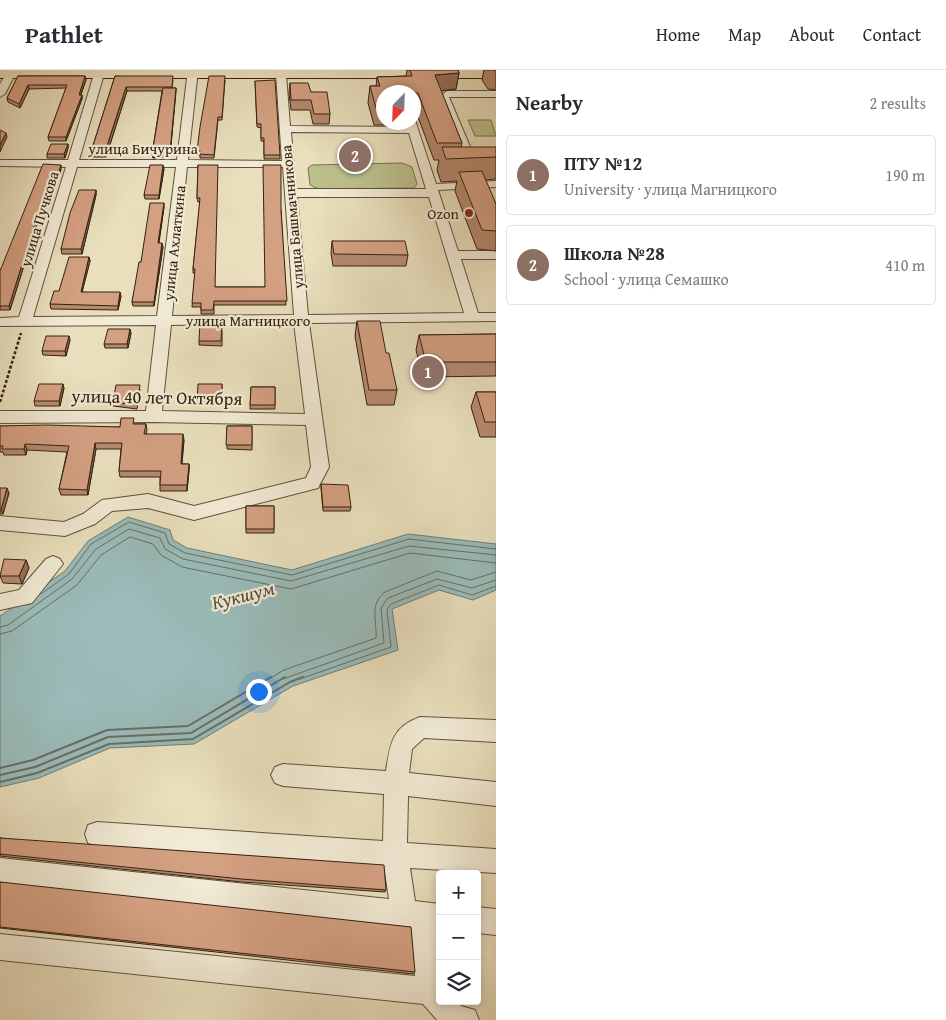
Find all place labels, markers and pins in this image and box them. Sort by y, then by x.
pin: 2 [339,137,371,175]
place label: Ozon [427,203,460,224]
marker: Ozon [463,207,475,219]
pin: 1 [412,353,444,391]

